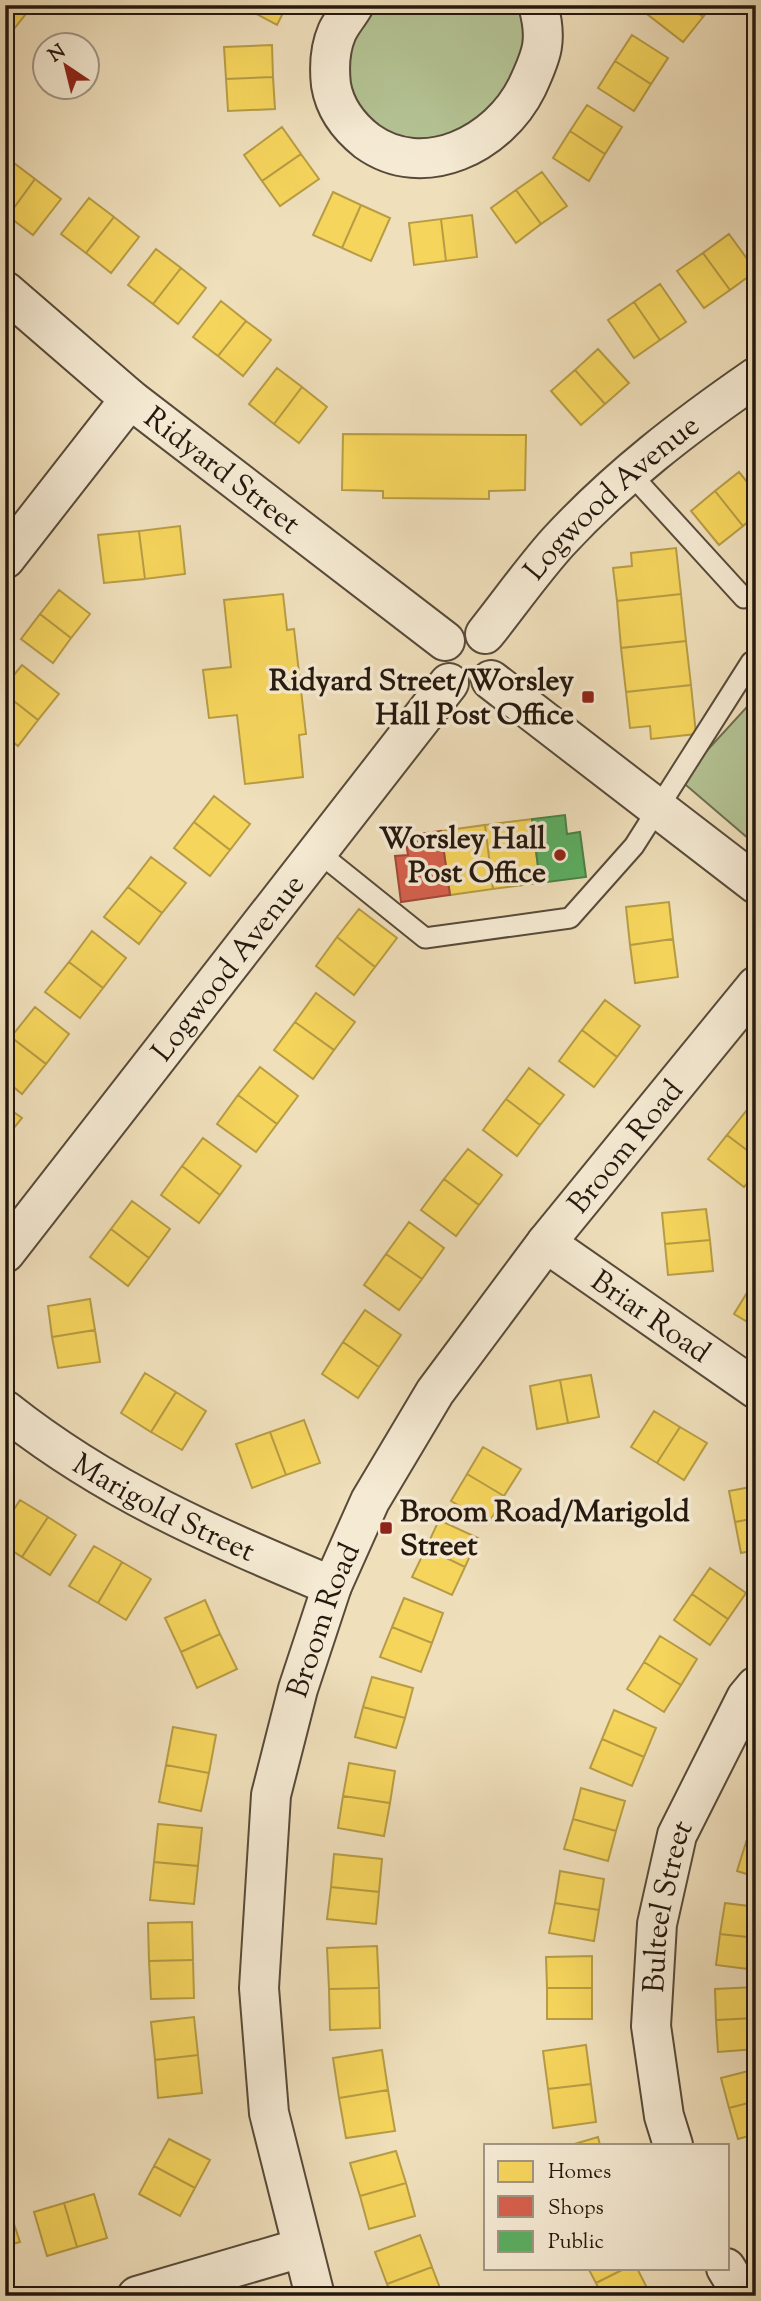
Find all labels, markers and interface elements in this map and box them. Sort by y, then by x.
north arrow [32,32,102,102]
text: N [44,39,72,70]
street label: Ridyard Street [134,398,308,546]
street label: Logwood Avenue [515,406,709,591]
place label: Ridyard Street/Worsley Hall Post Office [269,661,574,738]
marker: Ridyard Street/Worsley Hall Post Office [580,689,596,705]
place label: Worsley Hall Post Office [379,819,547,896]
marker: Worsley Hall Post Office [552,847,568,863]
street label: Logwood Avenue [143,866,316,1072]
street label: Broom Road [559,1072,695,1224]
street label: Briar Road [581,1261,718,1375]
street label: Marigold Street [63,1444,261,1574]
place label: Broom Road/Marigold Street [400,1492,690,1569]
marker: Broom Road/Marigold Street [378,1520,394,1536]
street label: Broom Road [278,1537,373,1704]
street label: Bulteel Street [634,1813,705,1994]
legend [484,2144,730,2270]
text: Homes [548,2158,611,2188]
text: Shops [548,2194,604,2224]
text: Public [548,2228,604,2258]

